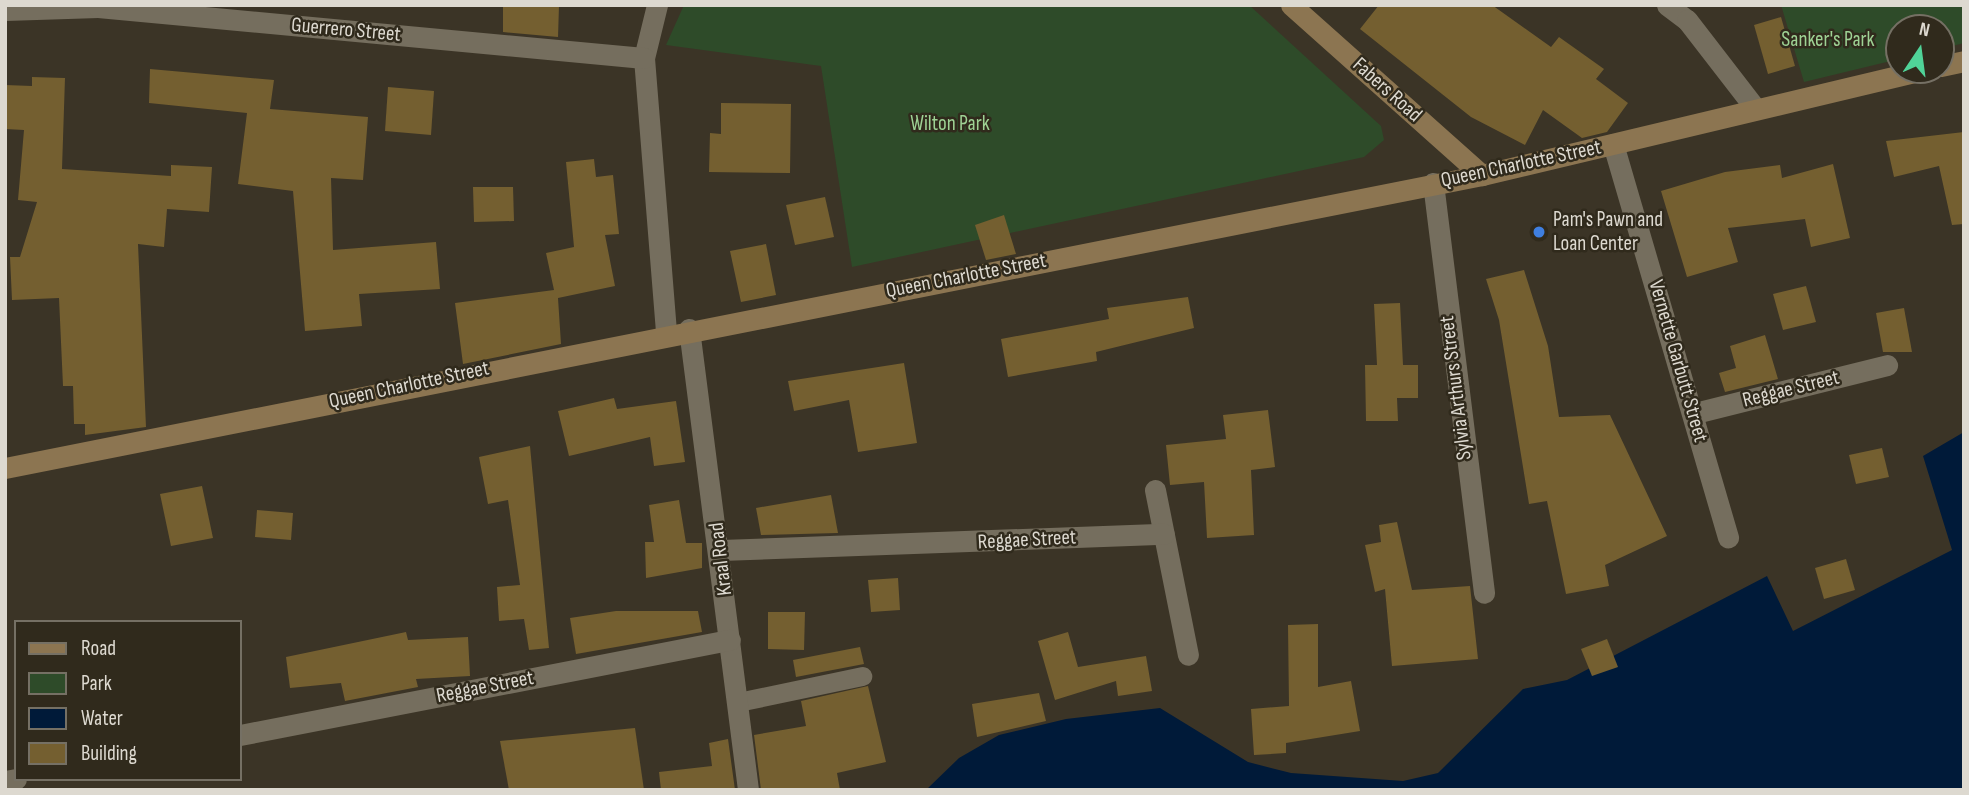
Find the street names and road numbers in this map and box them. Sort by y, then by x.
street label: Guerrero Street [290,13,402,47]
street label: Fabers Road [1347,52,1427,128]
street label: Queen Charlotte Street [1439,135,1603,193]
street label: Queen Charlotte Street [884,248,1048,304]
street label: Vernette Garbutt Street [1643,277,1713,445]
street label: Sylvia Arthurs Street [1435,314,1477,462]
street label: Queen Charlotte Street [327,356,491,414]
street label: Reggae Street [1740,365,1842,413]
street label: Kraal Road [704,521,738,597]
street label: Reggae Street [977,525,1077,555]
street label: Reggae Street [434,665,536,709]

